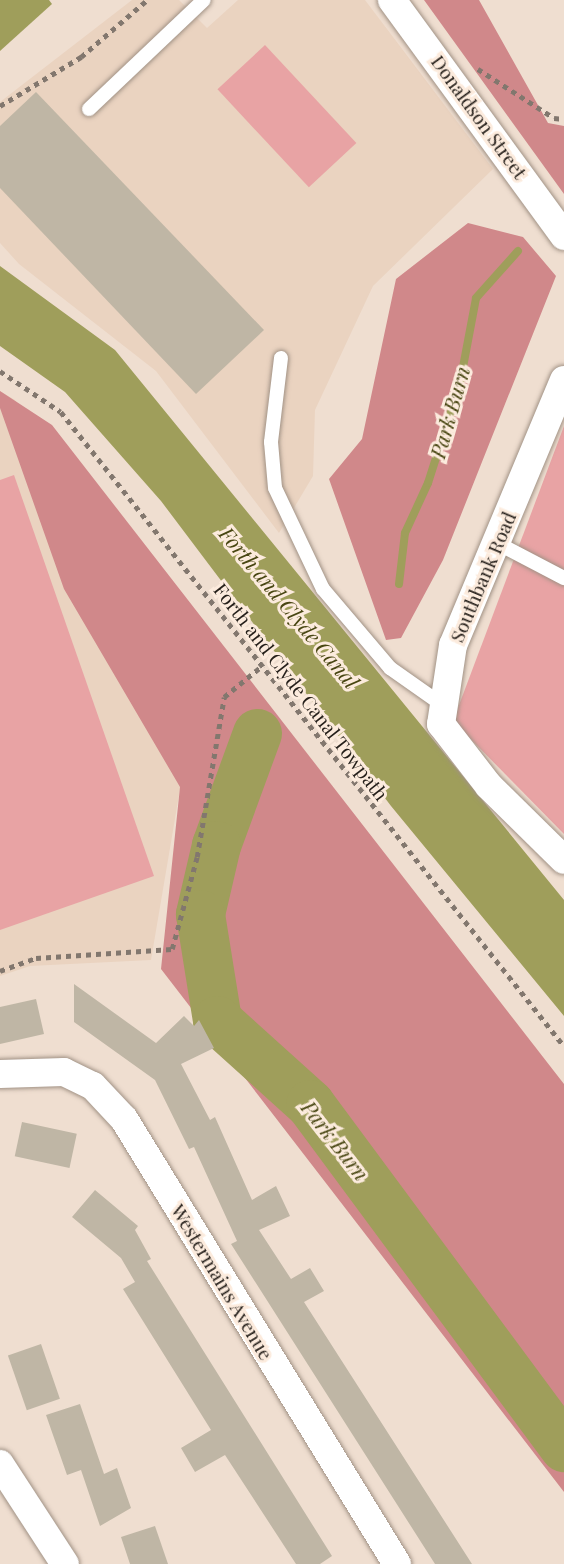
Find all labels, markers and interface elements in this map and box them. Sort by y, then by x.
street label: Donaldson Street [427,51,531,183]
water label: Park Burn [424,363,474,461]
street label: Southbank Road [445,508,521,646]
water label: Forth and Clyde Canal [215,521,365,693]
street label: Forth and Clyde Canal Towpath [209,579,393,805]
water label: Park Burn [297,1095,375,1185]
street label: Westermains Avenue [166,1200,278,1364]

